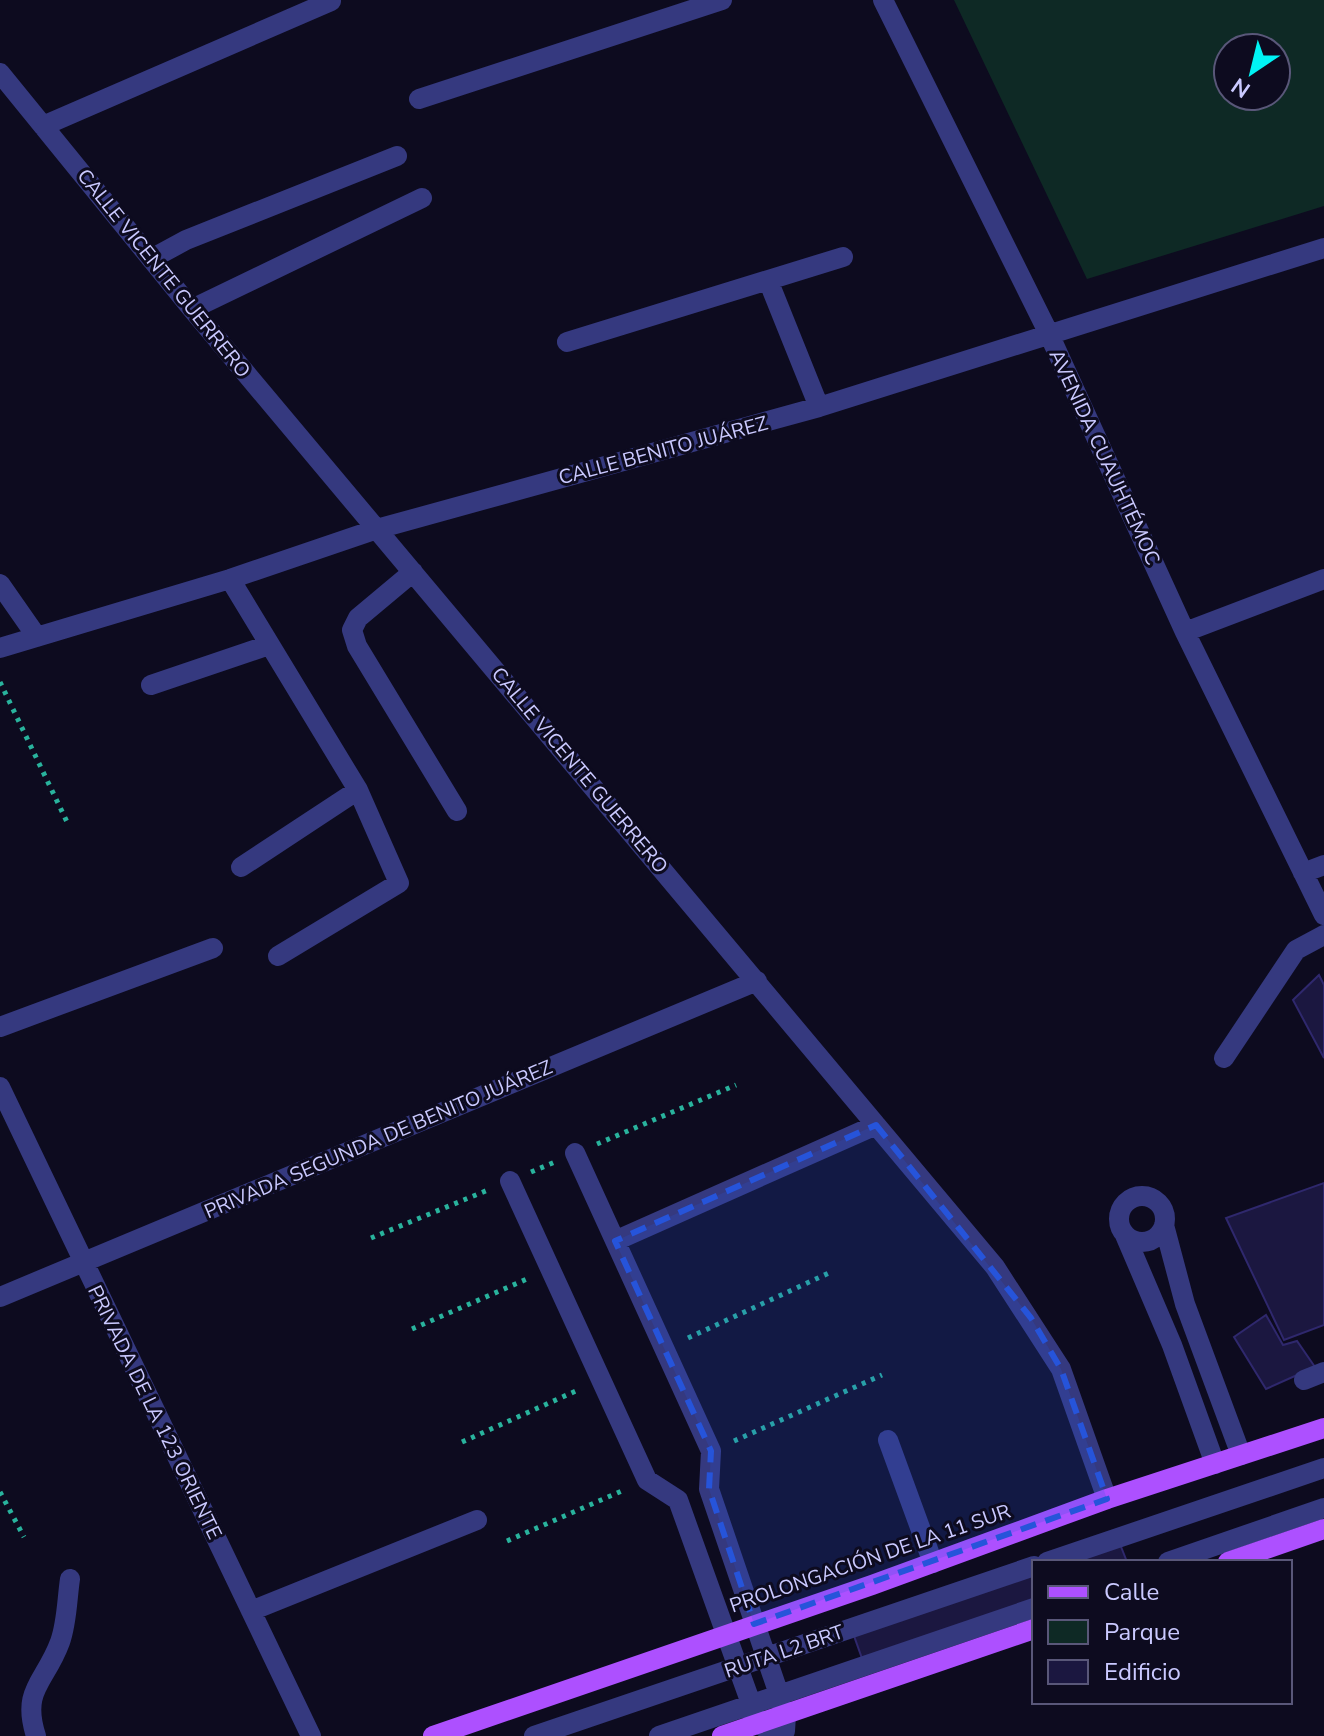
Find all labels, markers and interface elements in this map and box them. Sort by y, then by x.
north arrow [1212,32,1292,112]
text: N [1226,71,1256,105]
street label: CALLE VICENTE GUERRERO [71,163,256,383]
street label: AVENIDA CUAUHTÉMOC [1043,345,1166,569]
street label: CALLE BENITO JUÁREZ [556,410,771,491]
street label: CALLE VICENTE GUERRERO [485,661,674,879]
street label: PRIVADA SEGUNDA DE BENITO JUÁREZ [200,1054,557,1225]
street label: PRIVADA DE LA 123 ORIENTE [81,1281,228,1544]
street label: PROLONGACIÓN DE LA 11 SUR [726,1498,1014,1619]
legend [1032,1560,1292,1704]
text: Calle [1104,1576,1159,1608]
text: Parque [1104,1616,1180,1648]
street label: RUTA L2 BRT [721,1618,848,1685]
text: Edificio [1104,1656,1181,1688]

